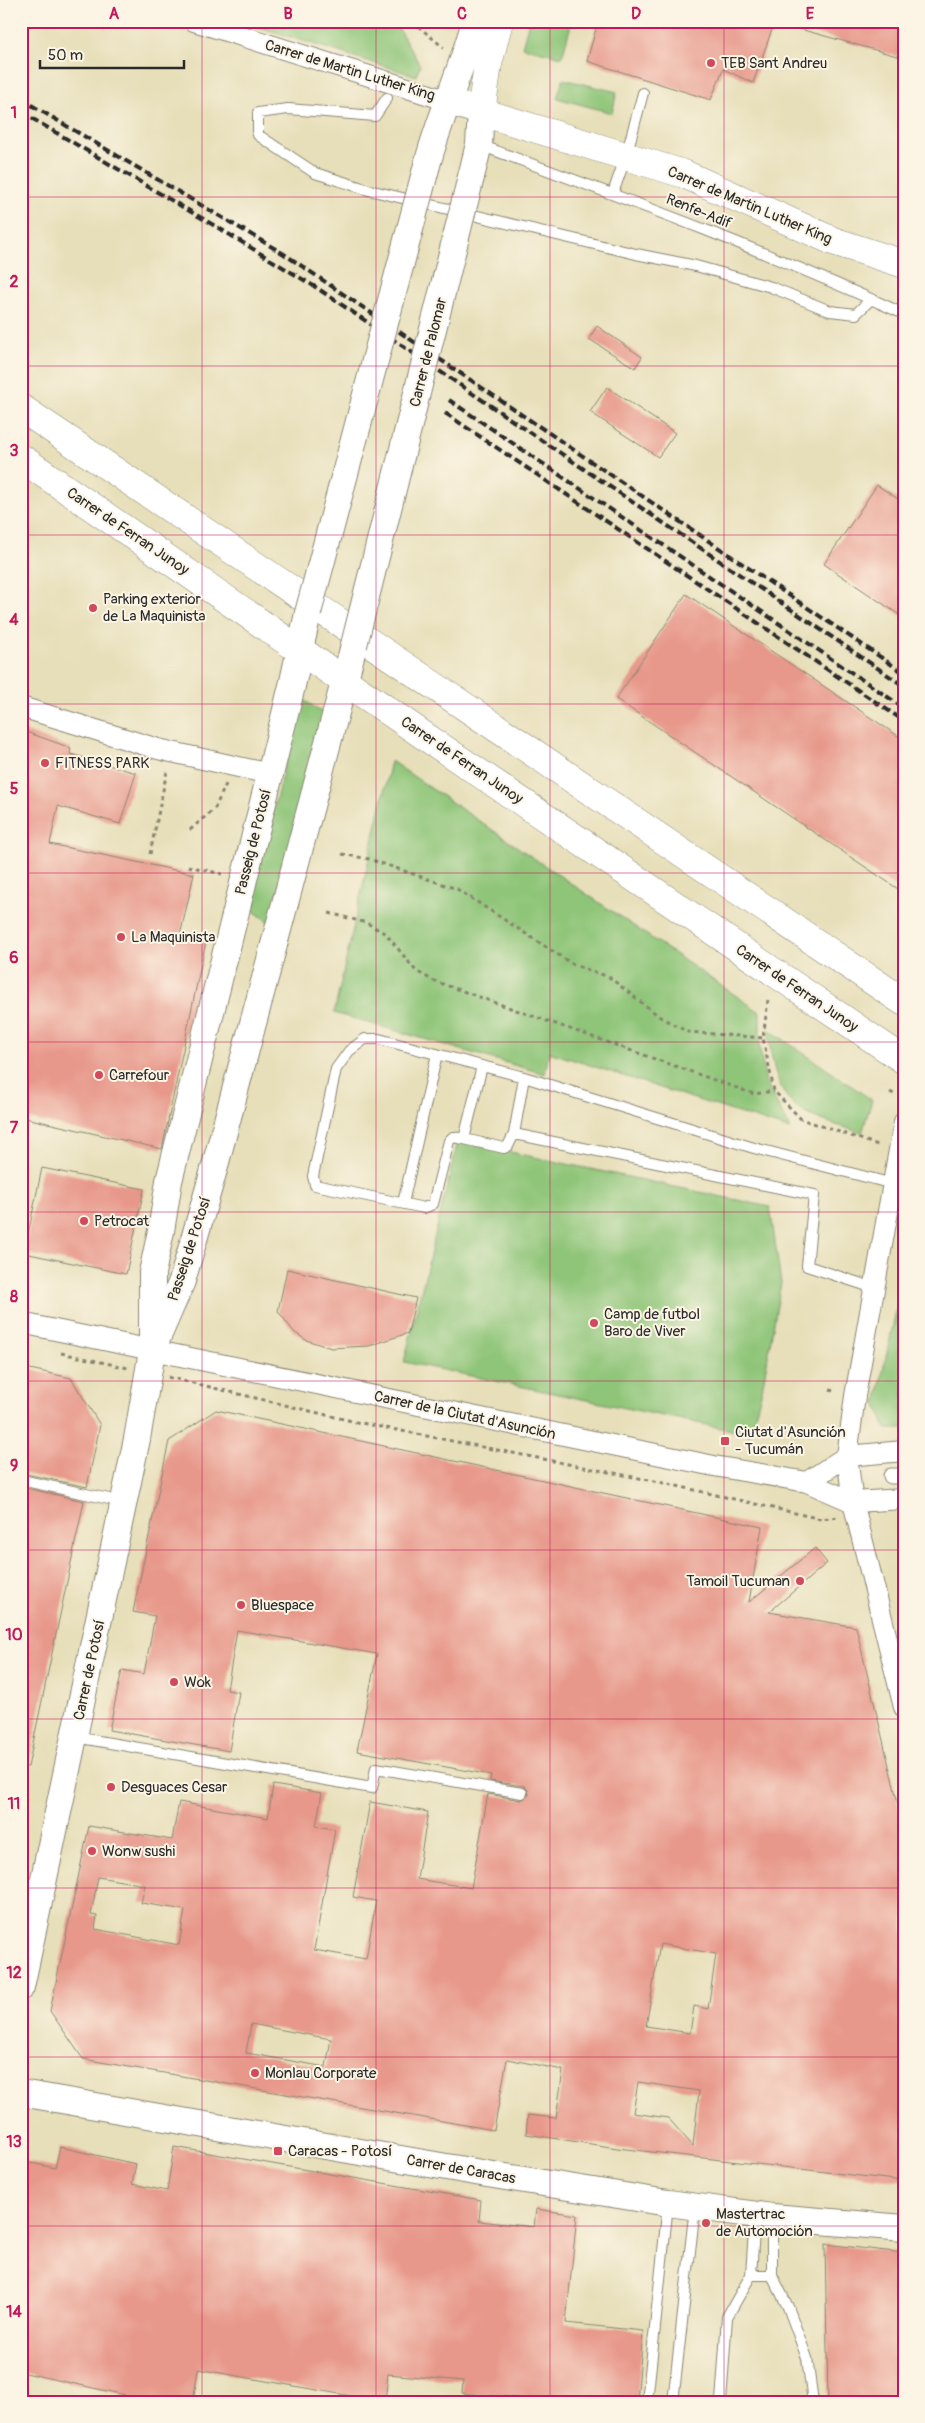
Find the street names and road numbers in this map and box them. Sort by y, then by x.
street label: Carrer de Martin Luther King [262,36,437,105]
street label: Carrer de Martin Luther King [665,162,835,249]
street label: Renfe-Adif [663,190,734,233]
street label: Carrer de Palomar [406,295,451,409]
street label: Carrer de Ferran Junoy [63,483,193,580]
street label: Carrer de Ferran Junoy [397,712,527,809]
street label: Passeig de Potosí [231,787,276,897]
street label: Carrer de Ferran Junoy [732,940,862,1037]
street label: Passeig de Potosí [164,1195,215,1304]
street label: Carrer de la Ciutat d'Asunción [372,1387,558,1444]
street label: Carrer de Potosí [70,1618,109,1722]
street label: Carrer de Caracas [405,2151,517,2189]

